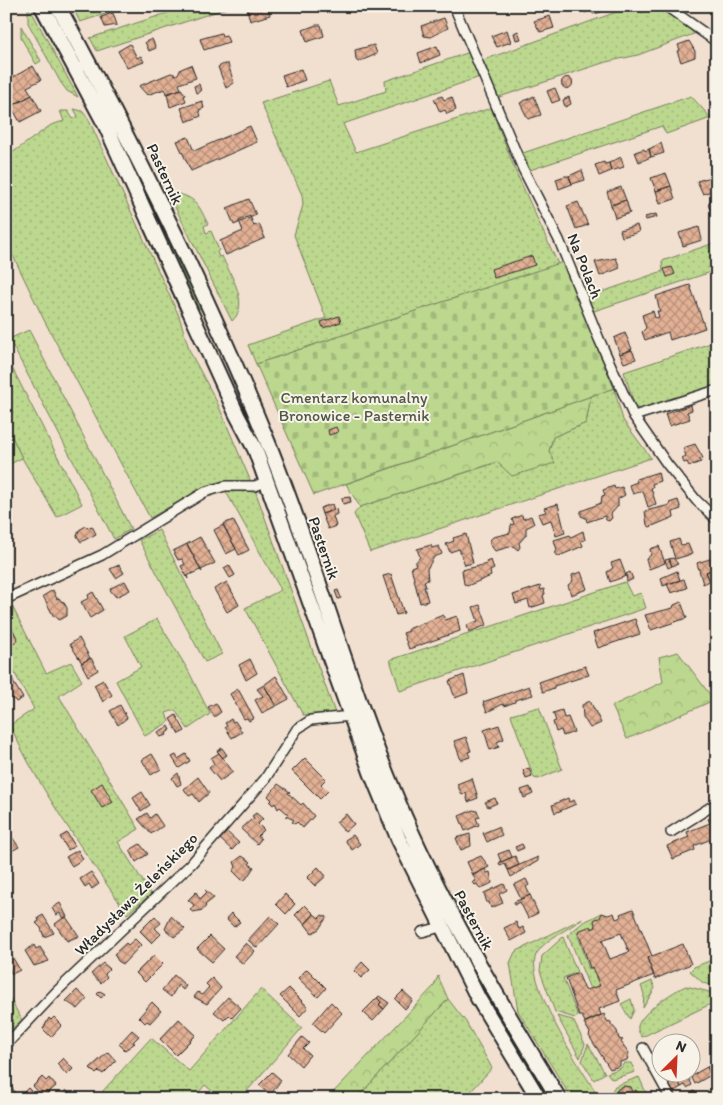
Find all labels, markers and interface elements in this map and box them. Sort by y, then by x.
street label: Pasternik [143,140,187,208]
street label: Na Polach [563,231,607,302]
park label: Cmentarz komunalny Bronowice - Pasternik [279,388,429,425]
street label: Pasternik [304,514,344,582]
street label: Władysława Żeleńskiego [70,828,202,960]
street label: Pasternik [450,887,498,953]
north arrow [650,1032,700,1082]
text: N [673,1037,689,1056]

